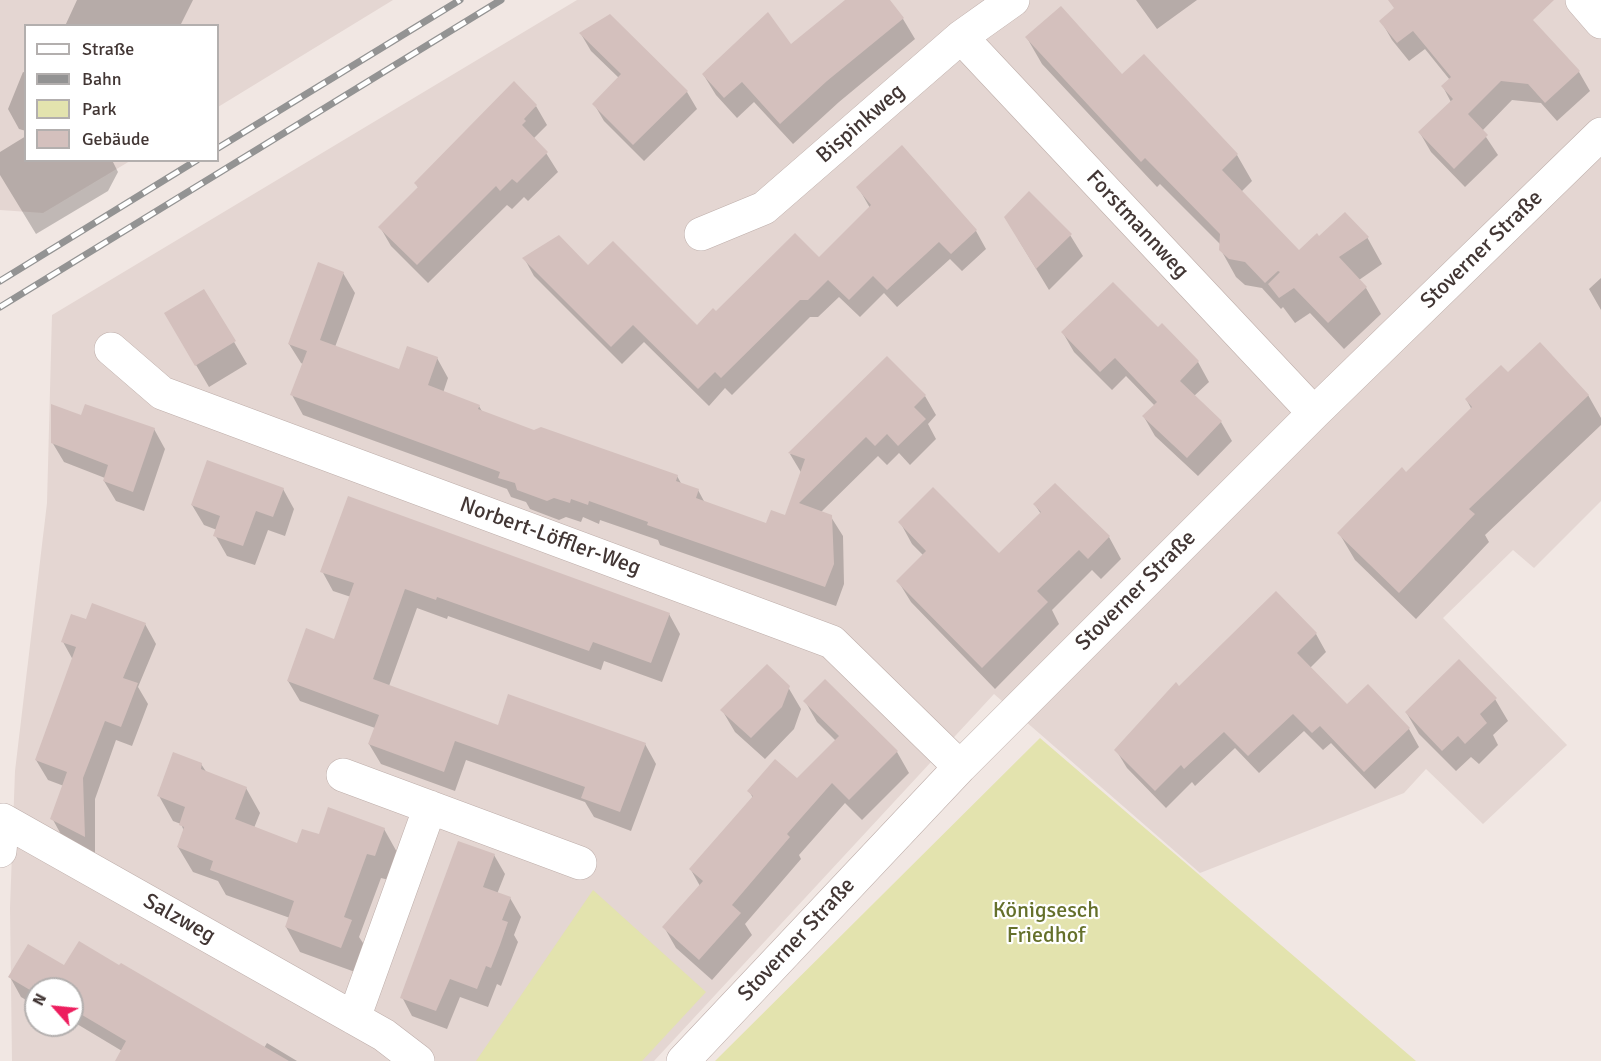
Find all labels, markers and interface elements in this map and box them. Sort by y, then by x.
legend [24,24,219,162]
text: Straße [82,38,134,60]
text: Bahn [82,68,122,90]
street label: Bispinkweg [812,79,910,169]
text: Park [82,98,117,120]
text: Gebäude [82,128,150,150]
street label: Forstmannweg [1080,165,1194,285]
street label: Stoverner Straße [1415,185,1549,315]
street label: Norbert-Löffler-Weg [456,492,644,582]
street label: Stoverner Straße [1070,525,1202,657]
street label: Stoverner Straße [733,873,861,1007]
street label: Salzweg [138,888,220,950]
park label: Königsesch Friedhof [993,898,1099,950]
north arrow [24,977,84,1037]
text: N [28,990,51,1009]

